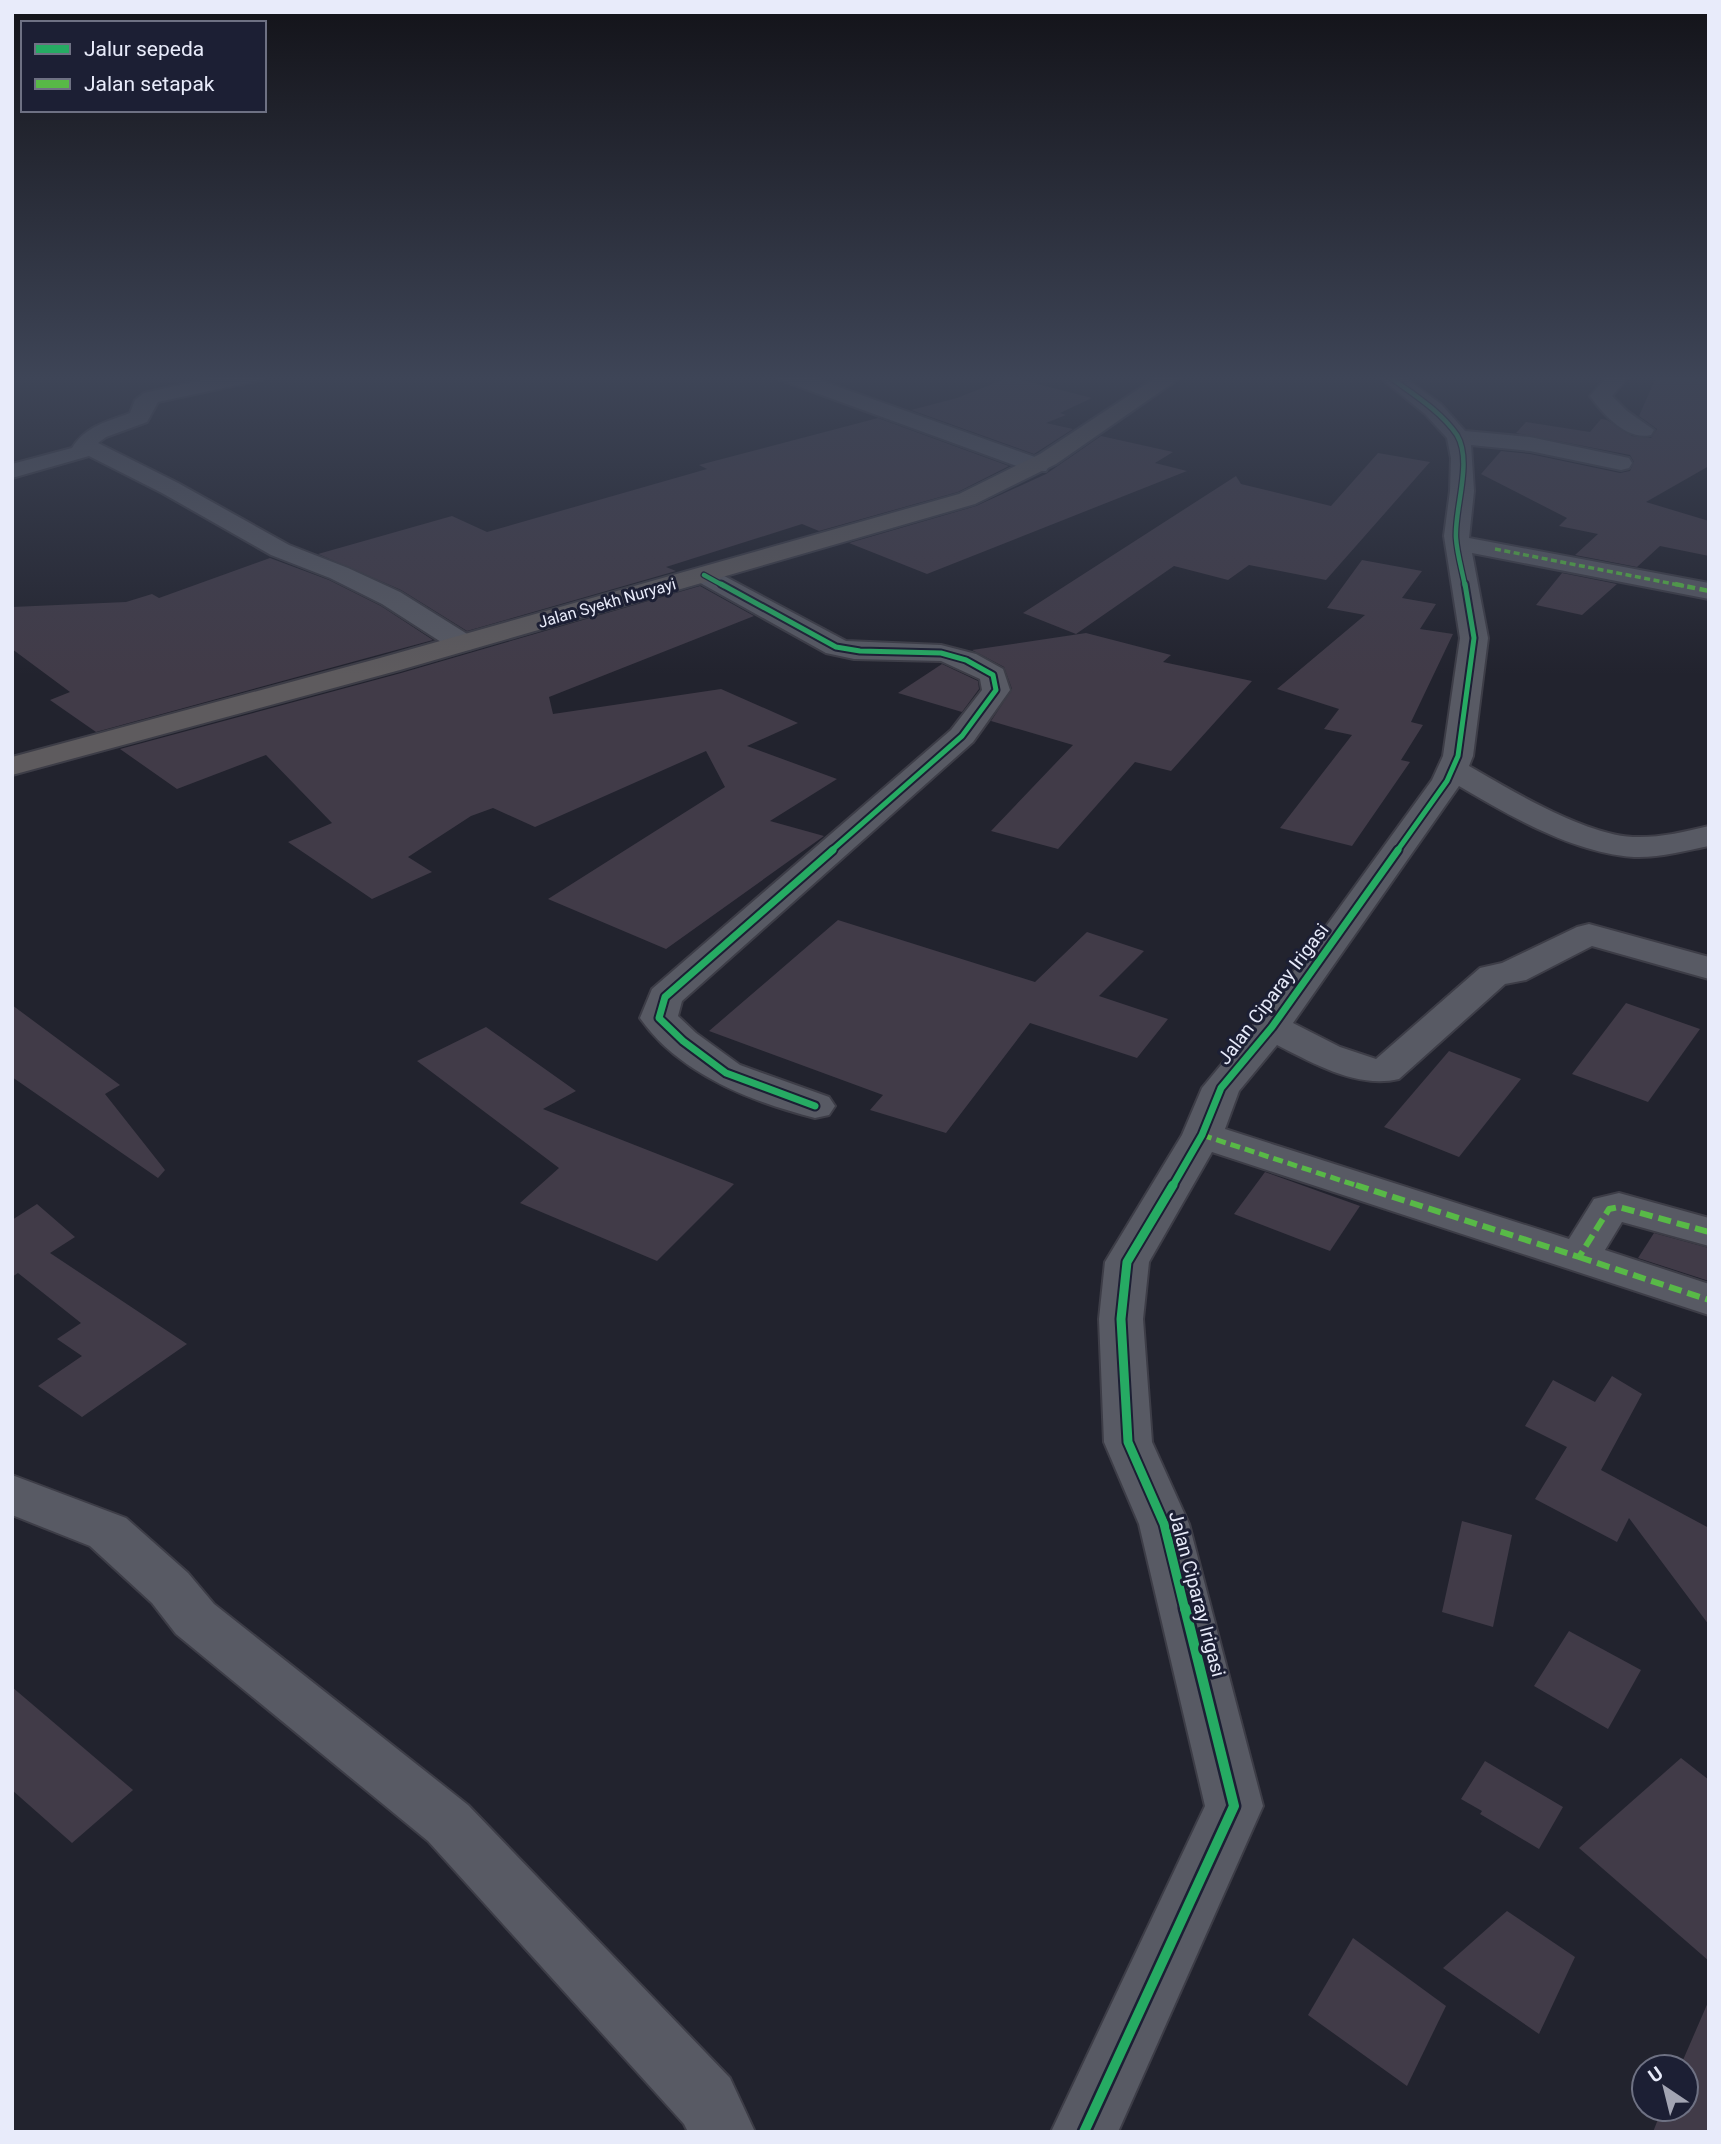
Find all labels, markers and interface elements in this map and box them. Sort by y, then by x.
legend [21,21,266,112]
text: Jalur sepeda [84,37,204,61]
text: Jalan setapak [84,72,215,96]
street label: Jalan Syekh Nuryayi [536,574,678,632]
street label: Jalan Ciparay Irigasi [1212,919,1334,1069]
street label: Jalan Ciparay Irigasi [1164,1509,1230,1679]
north arrow [1630,2053,1700,2123]
text: U [1644,2061,1667,2087]

